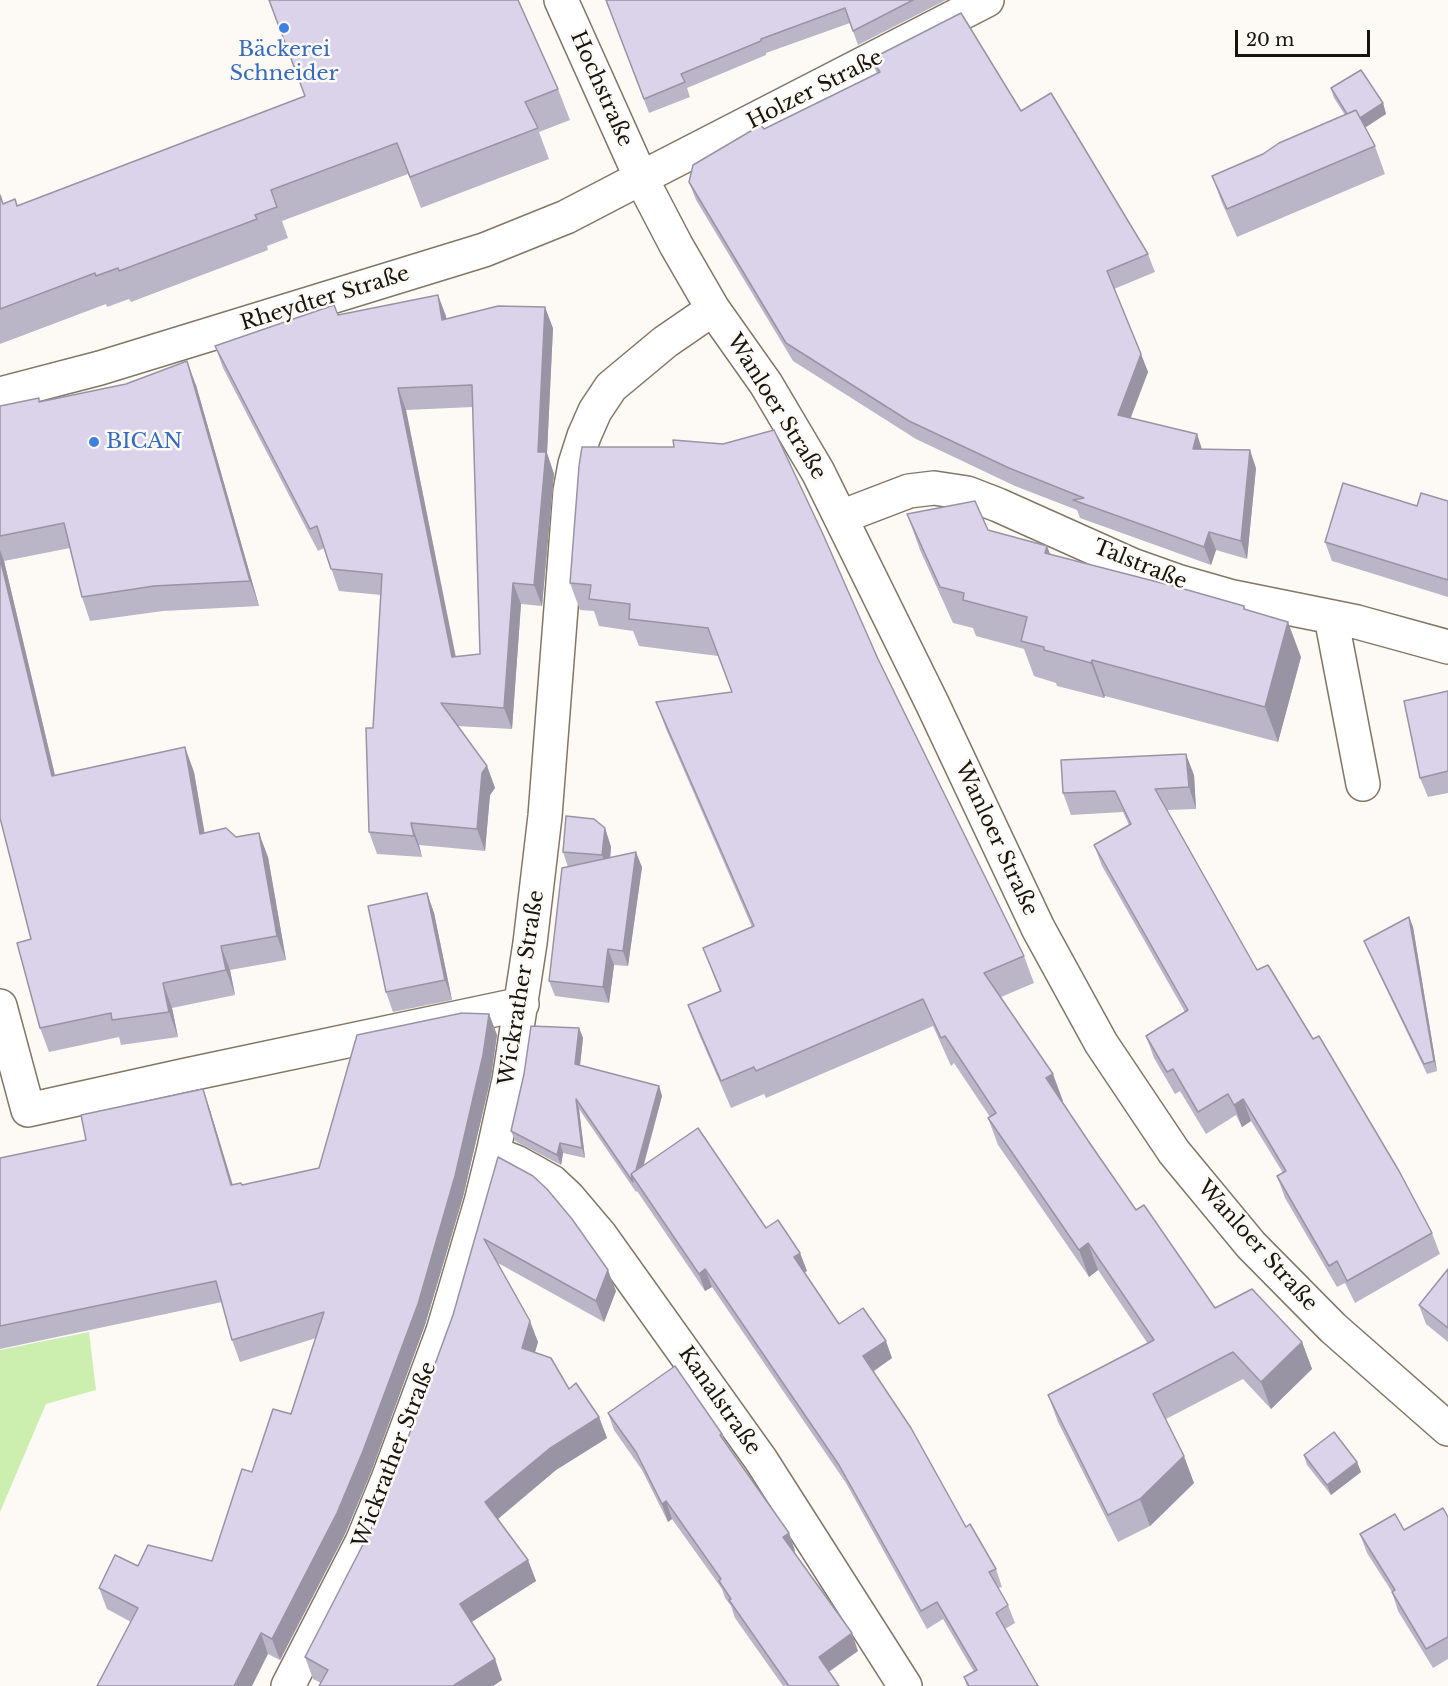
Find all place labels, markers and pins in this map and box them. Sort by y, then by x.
marker: Bäckerei Schneider [277,21,291,35]
place label: Bäckerei Schneider [229,37,339,87]
place label: BICAN [106,429,182,455]
marker: BICAN [87,435,101,449]

